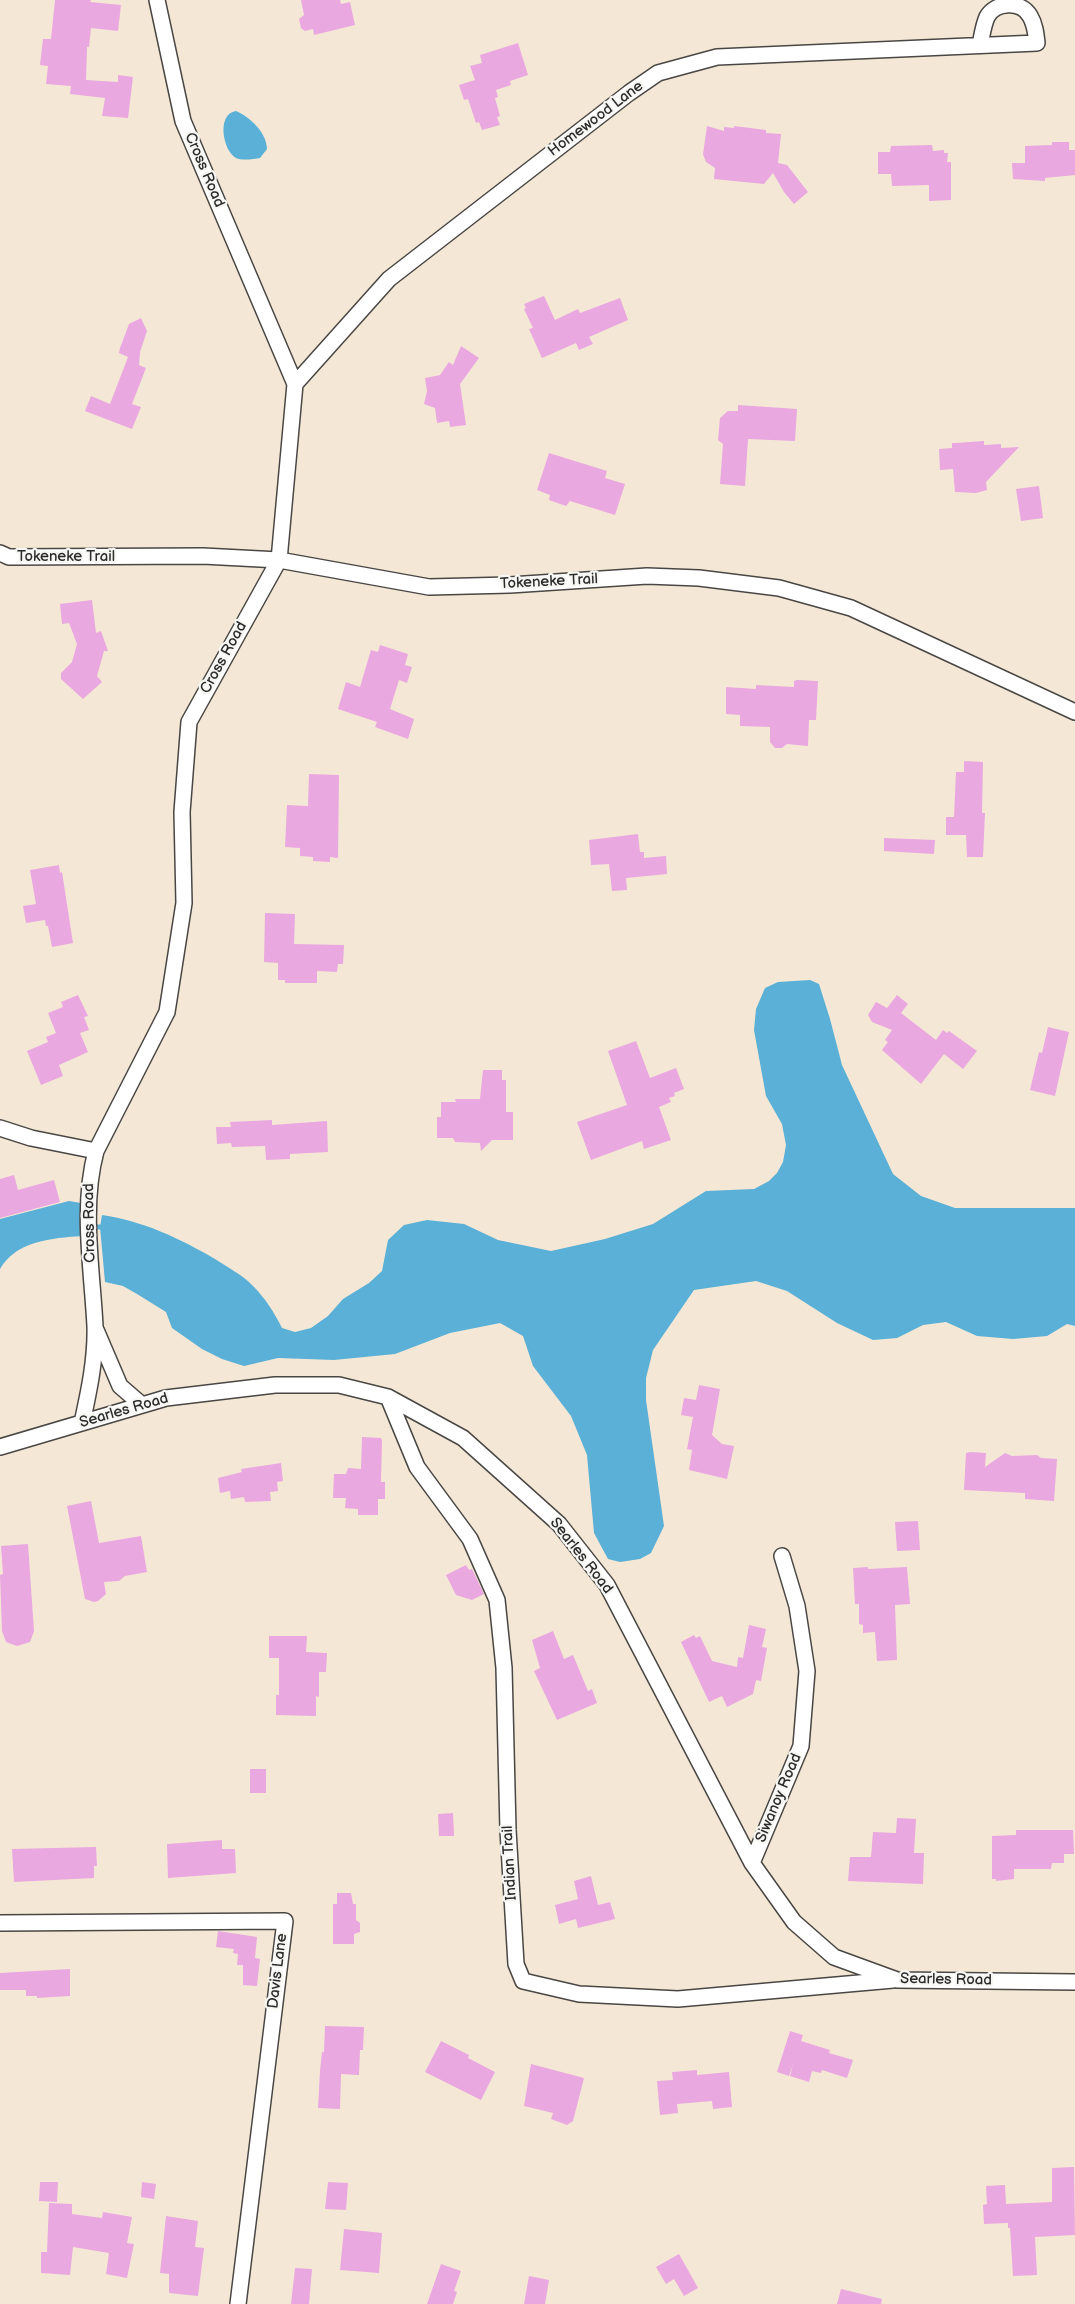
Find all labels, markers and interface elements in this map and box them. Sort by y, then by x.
street label: Homewood Lane [545,77,647,161]
street label: Cross Road [180,130,228,210]
street label: Tokeneke Trail [17,548,115,566]
street label: Tokeneke Trail [500,570,598,594]
street label: Cross Road [197,619,251,697]
street label: Cross Road [80,1183,100,1263]
street label: Searles Road [77,1390,171,1432]
street label: Searles Road [546,1514,616,1598]
street label: Siwanoy Road [752,1751,806,1845]
street label: Indian Trail [499,1825,521,1901]
street label: Davis Lane [264,1932,292,2010]
street label: Searles Road [900,1970,992,1990]

